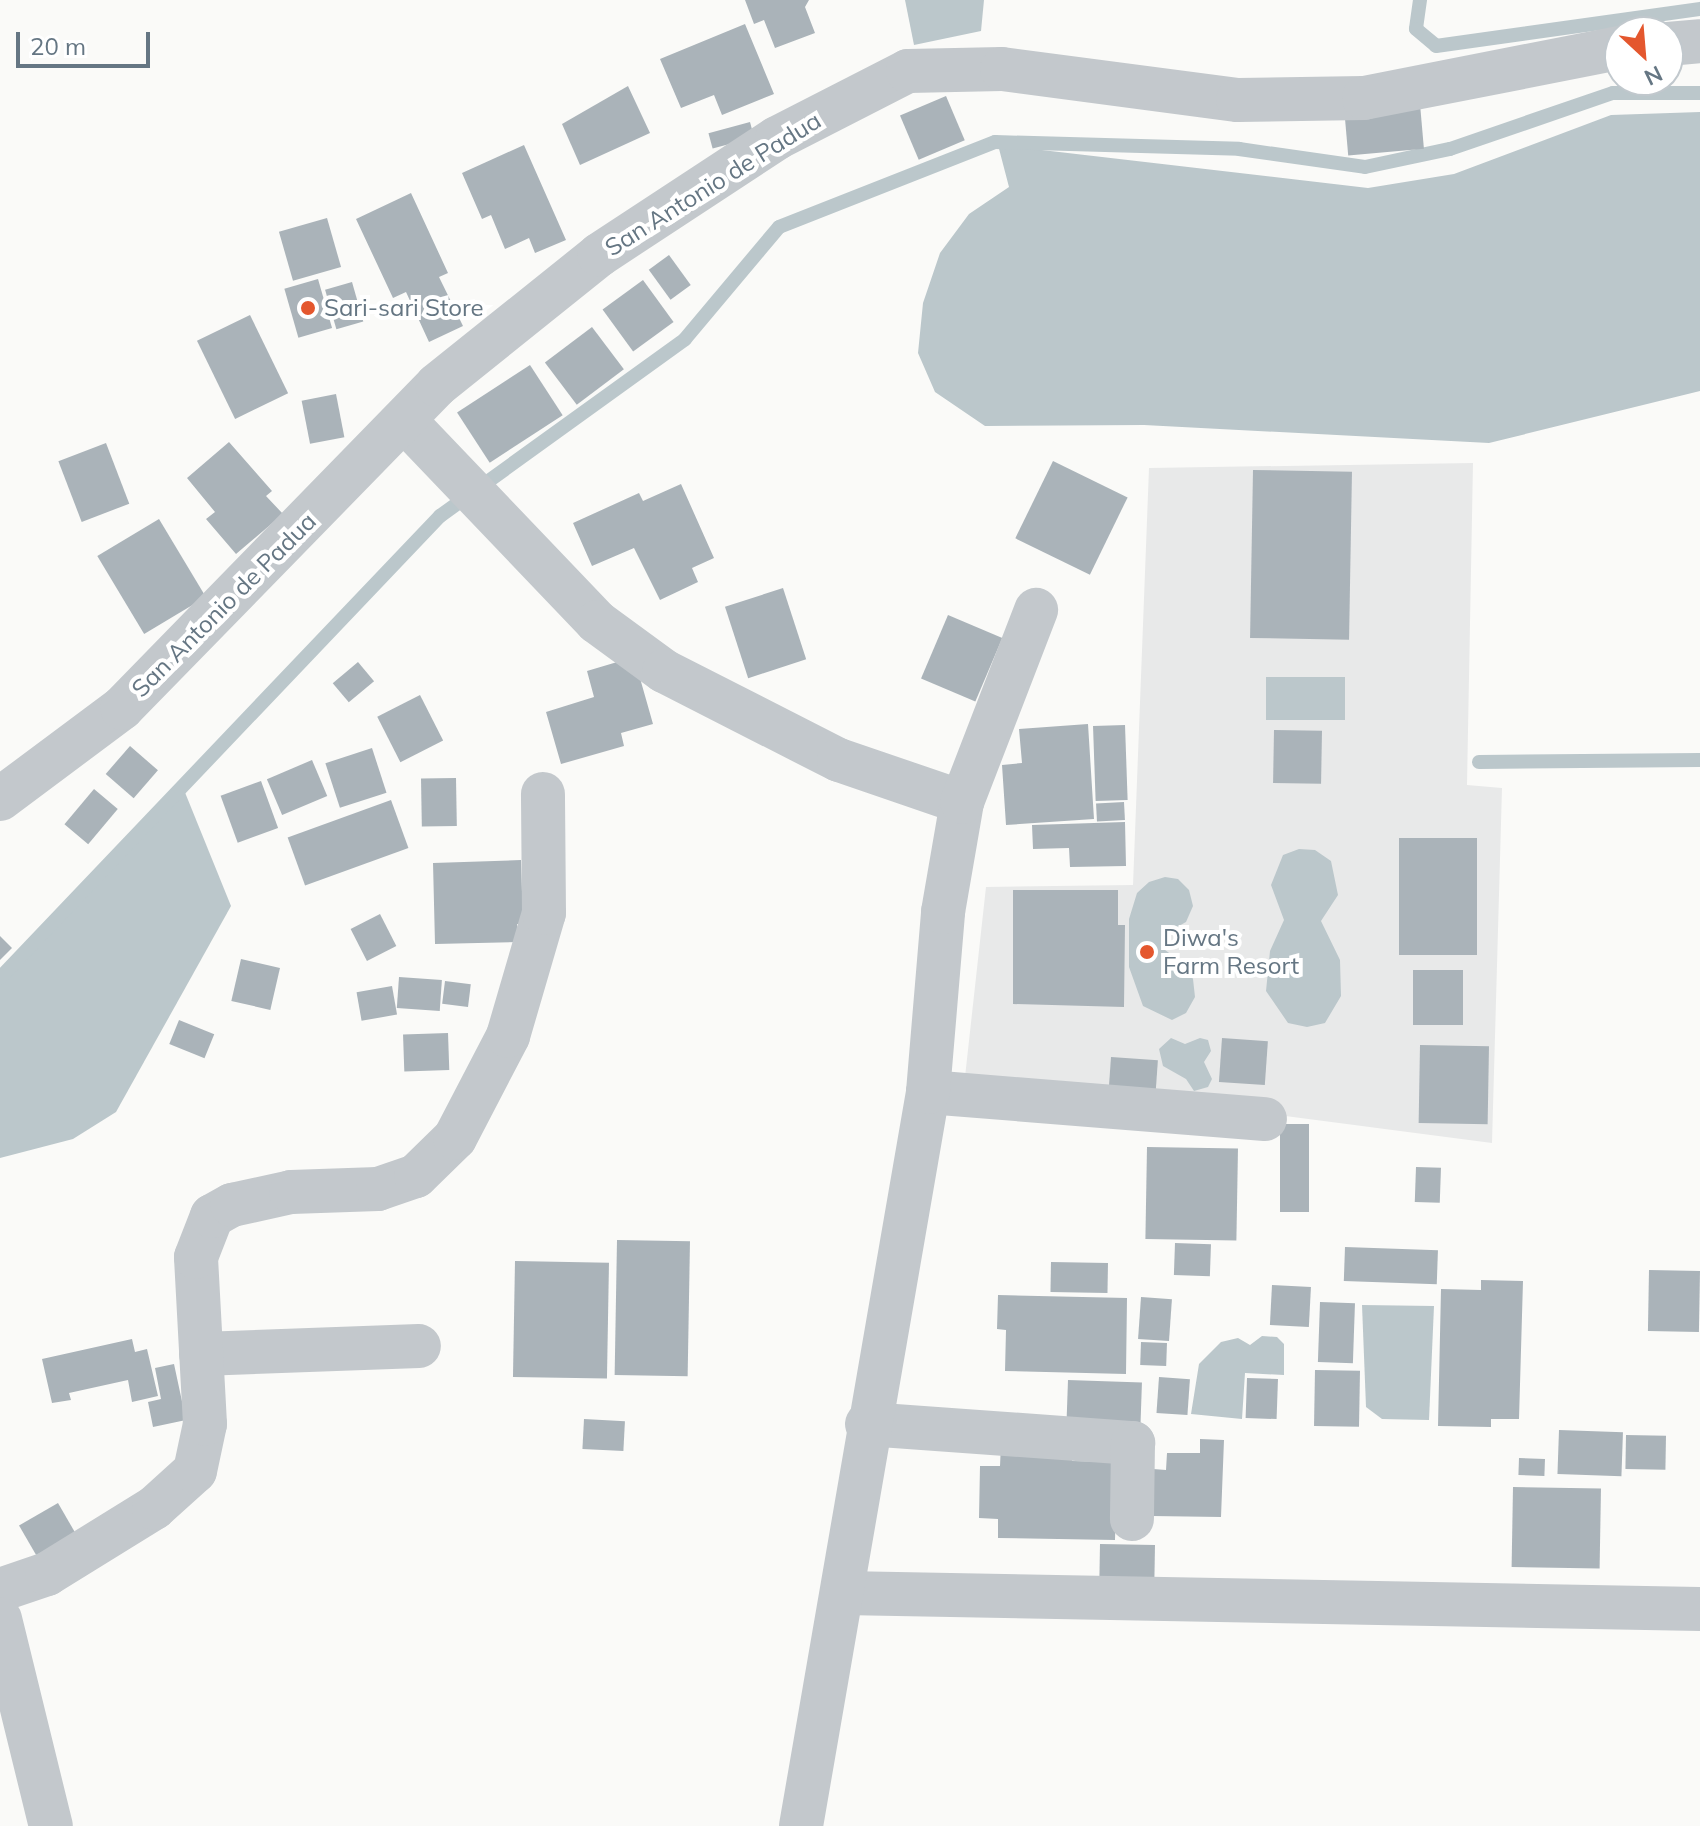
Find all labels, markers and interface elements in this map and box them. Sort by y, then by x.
scale bar [20,16,154,66]
north arrow [1604,16,1684,96]
text: 20 m [30,31,86,61]
text: N [1640,60,1667,92]
street label: San Antonio de Padua [600,106,826,262]
place label: Sari-sari Store [324,294,484,322]
marker: Sari-sari Store [299,299,317,317]
street label: San Antonio de Padua [126,507,322,703]
place label: Diwa's Farm Resort [1163,924,1299,980]
marker: Diwa's Farm Resort [1138,943,1156,961]

